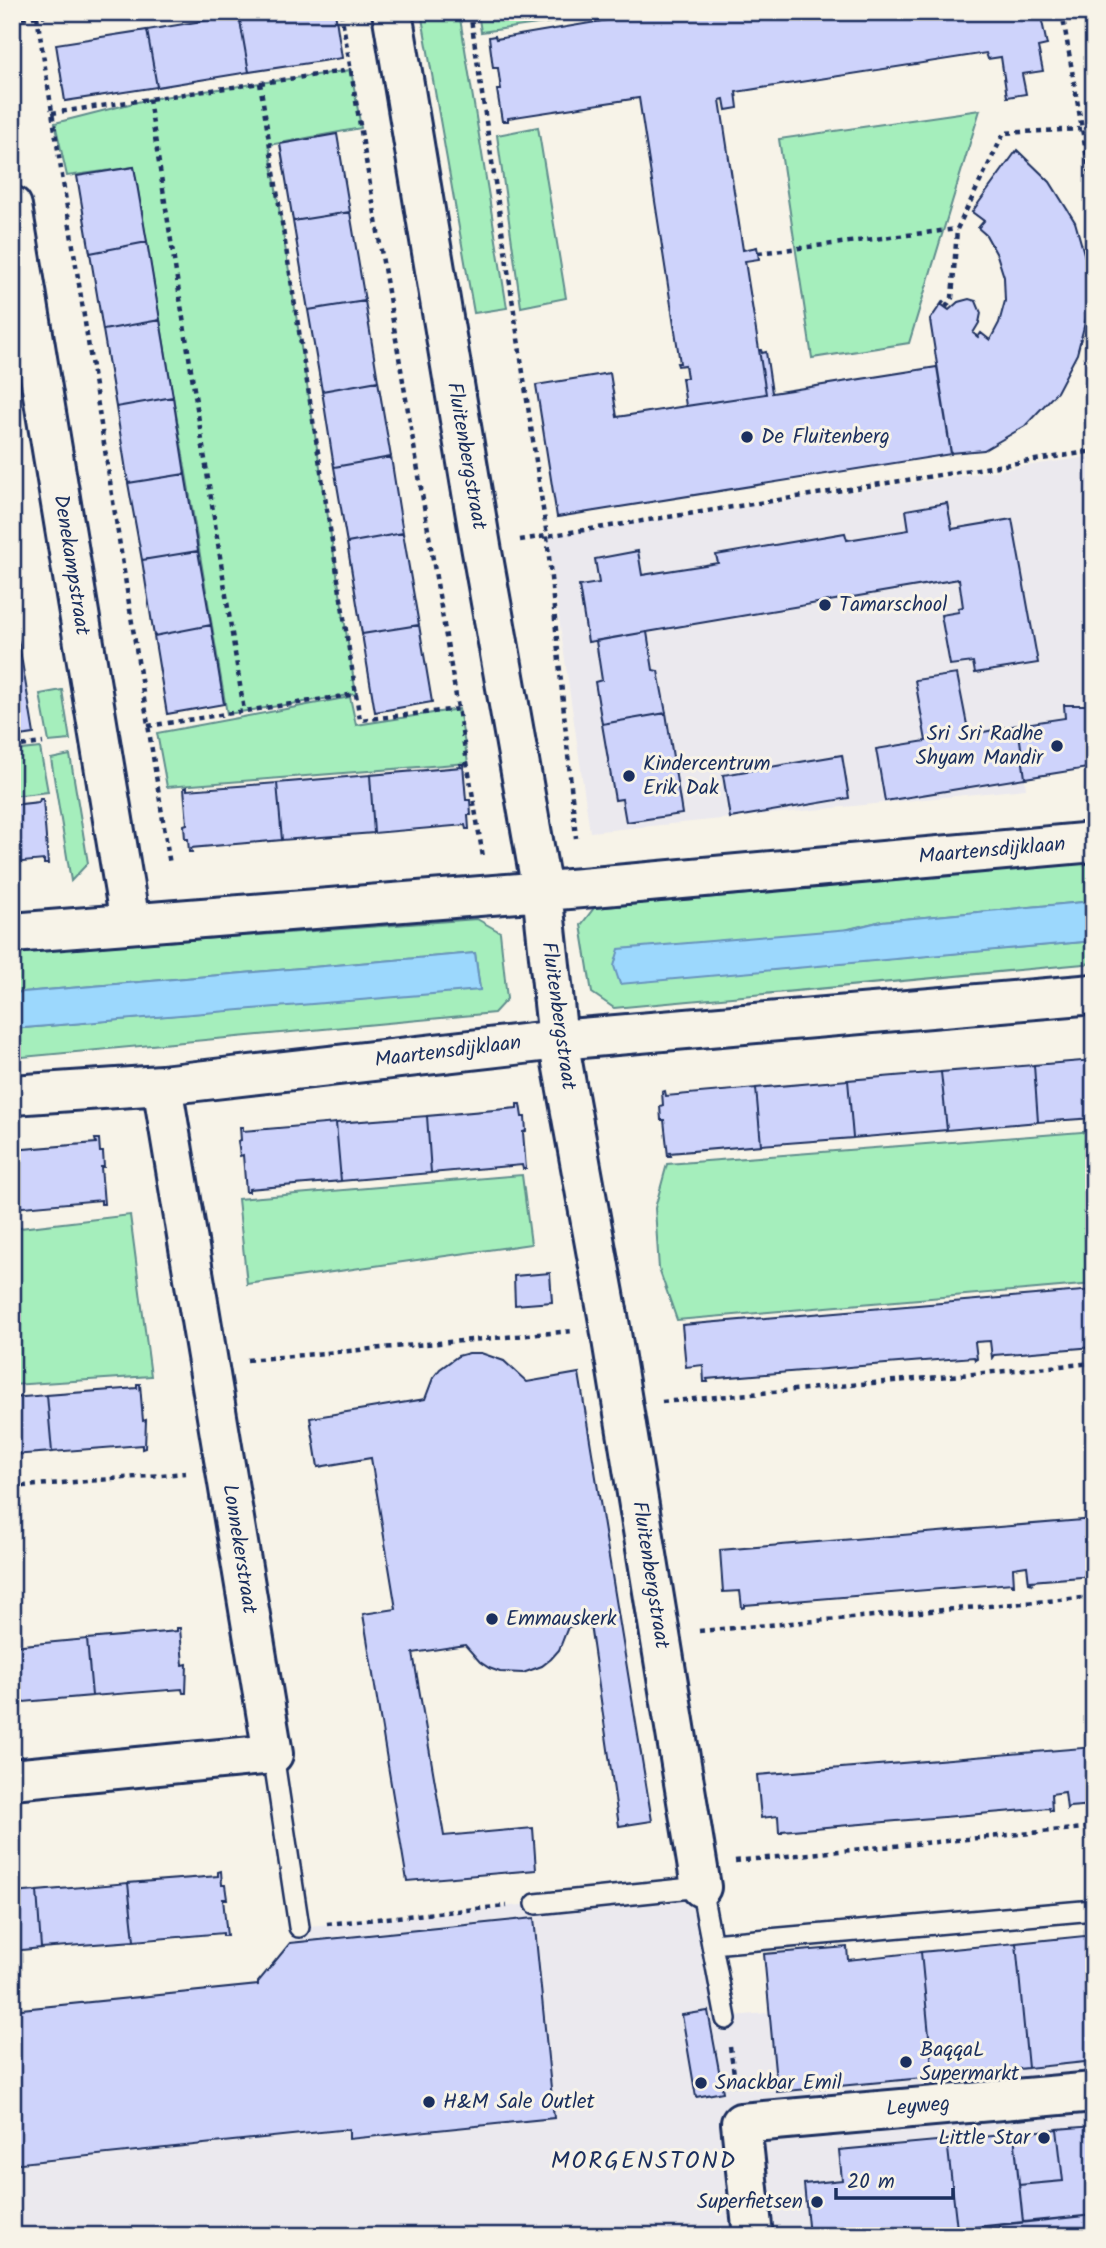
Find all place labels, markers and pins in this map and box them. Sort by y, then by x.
place label: De Fluitenberg [761,421,890,454]
marker: De Fluitenberg [739,429,755,445]
place label: Tamarschool [839,589,947,622]
marker: Tamarschool [817,597,833,613]
place label: Sri Sri Radhe Shyam Mandir [916,718,1044,775]
marker: Sri Sri Radhe Shyam Mandir [1049,738,1065,754]
place label: Kindercentrum Erik Dak [643,748,770,805]
marker: Kindercentrum Erik Dak [621,768,637,784]
place label: Emmauskerk [506,1603,617,1636]
marker: Emmauskerk [484,1611,500,1627]
place label: BaqqaL Supermarkt [920,2034,1020,2091]
marker: BaqqaL Supermarkt [898,2054,914,2070]
place label: Snackbar Emil [715,2067,842,2100]
marker: Snackbar Emil [693,2075,709,2091]
place label: H&M Sale Outlet [443,2086,596,2119]
marker: H&M Sale Outlet [421,2094,437,2110]
place label: Little Star [938,2122,1031,2155]
marker: Little Star [1036,2130,1052,2146]
place label: Superfietsen [697,2186,803,2219]
marker: Superfietsen [809,2194,825,2210]

